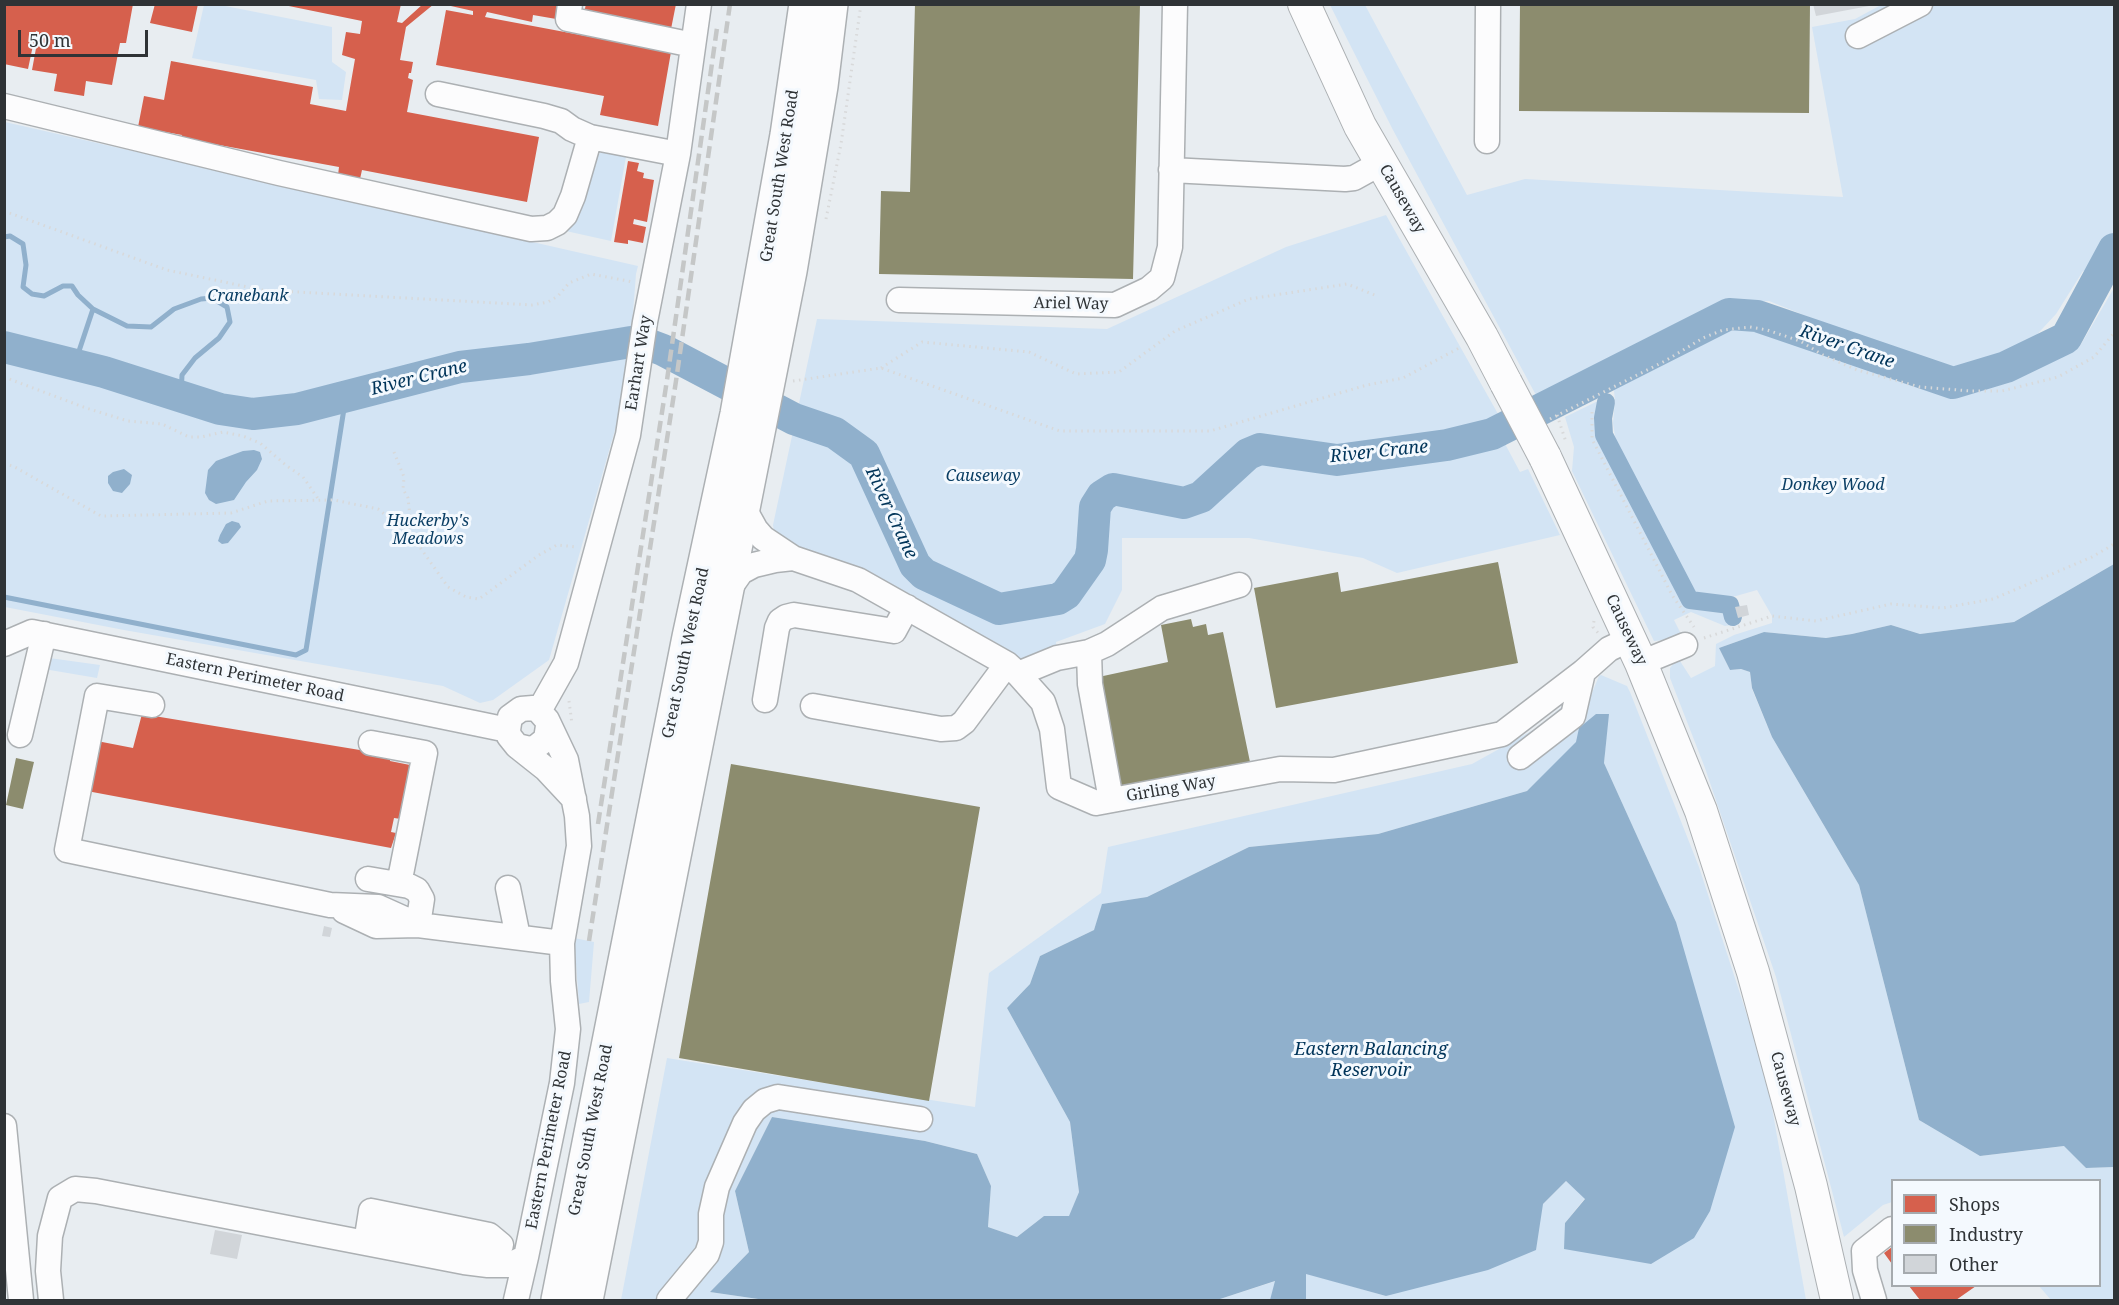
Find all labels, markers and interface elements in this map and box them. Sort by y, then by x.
scale bar [21,18,152,56]
text: 50 m [29,28,71,52]
street label: Great South West Road [757,88,803,264]
street label: Causeway [1375,161,1429,237]
park label: Cranebank [208,286,288,306]
street label: Ariel Way [1033,294,1109,314]
street label: Earhart Way [622,314,656,412]
water label: River Crane [1797,321,1897,373]
water label: River Crane [369,356,469,400]
water label: River Crane [1329,436,1429,468]
water label: River Crane [860,464,922,562]
park label: Causeway [946,466,1020,486]
park label: Donkey Wood [1781,475,1885,495]
park label: Huckerby's Meadows [387,511,469,549]
street label: Great South West Road [658,566,714,740]
street label: Causeway [1601,591,1651,669]
street label: Eastern Perimeter Road [164,650,346,706]
street label: Girling Way [1125,772,1217,806]
water label: Eastern Balancing Reservoir [1294,1039,1448,1082]
street label: Great South West Road [565,1043,617,1217]
street label: Eastern Perimeter Road [522,1049,576,1231]
street label: Causeway [1766,1050,1804,1128]
legend [1891,1179,2101,1287]
text: Shops [1949,1192,2000,1216]
text: Industry [1949,1222,2023,1246]
text: Other [1949,1252,1998,1276]

